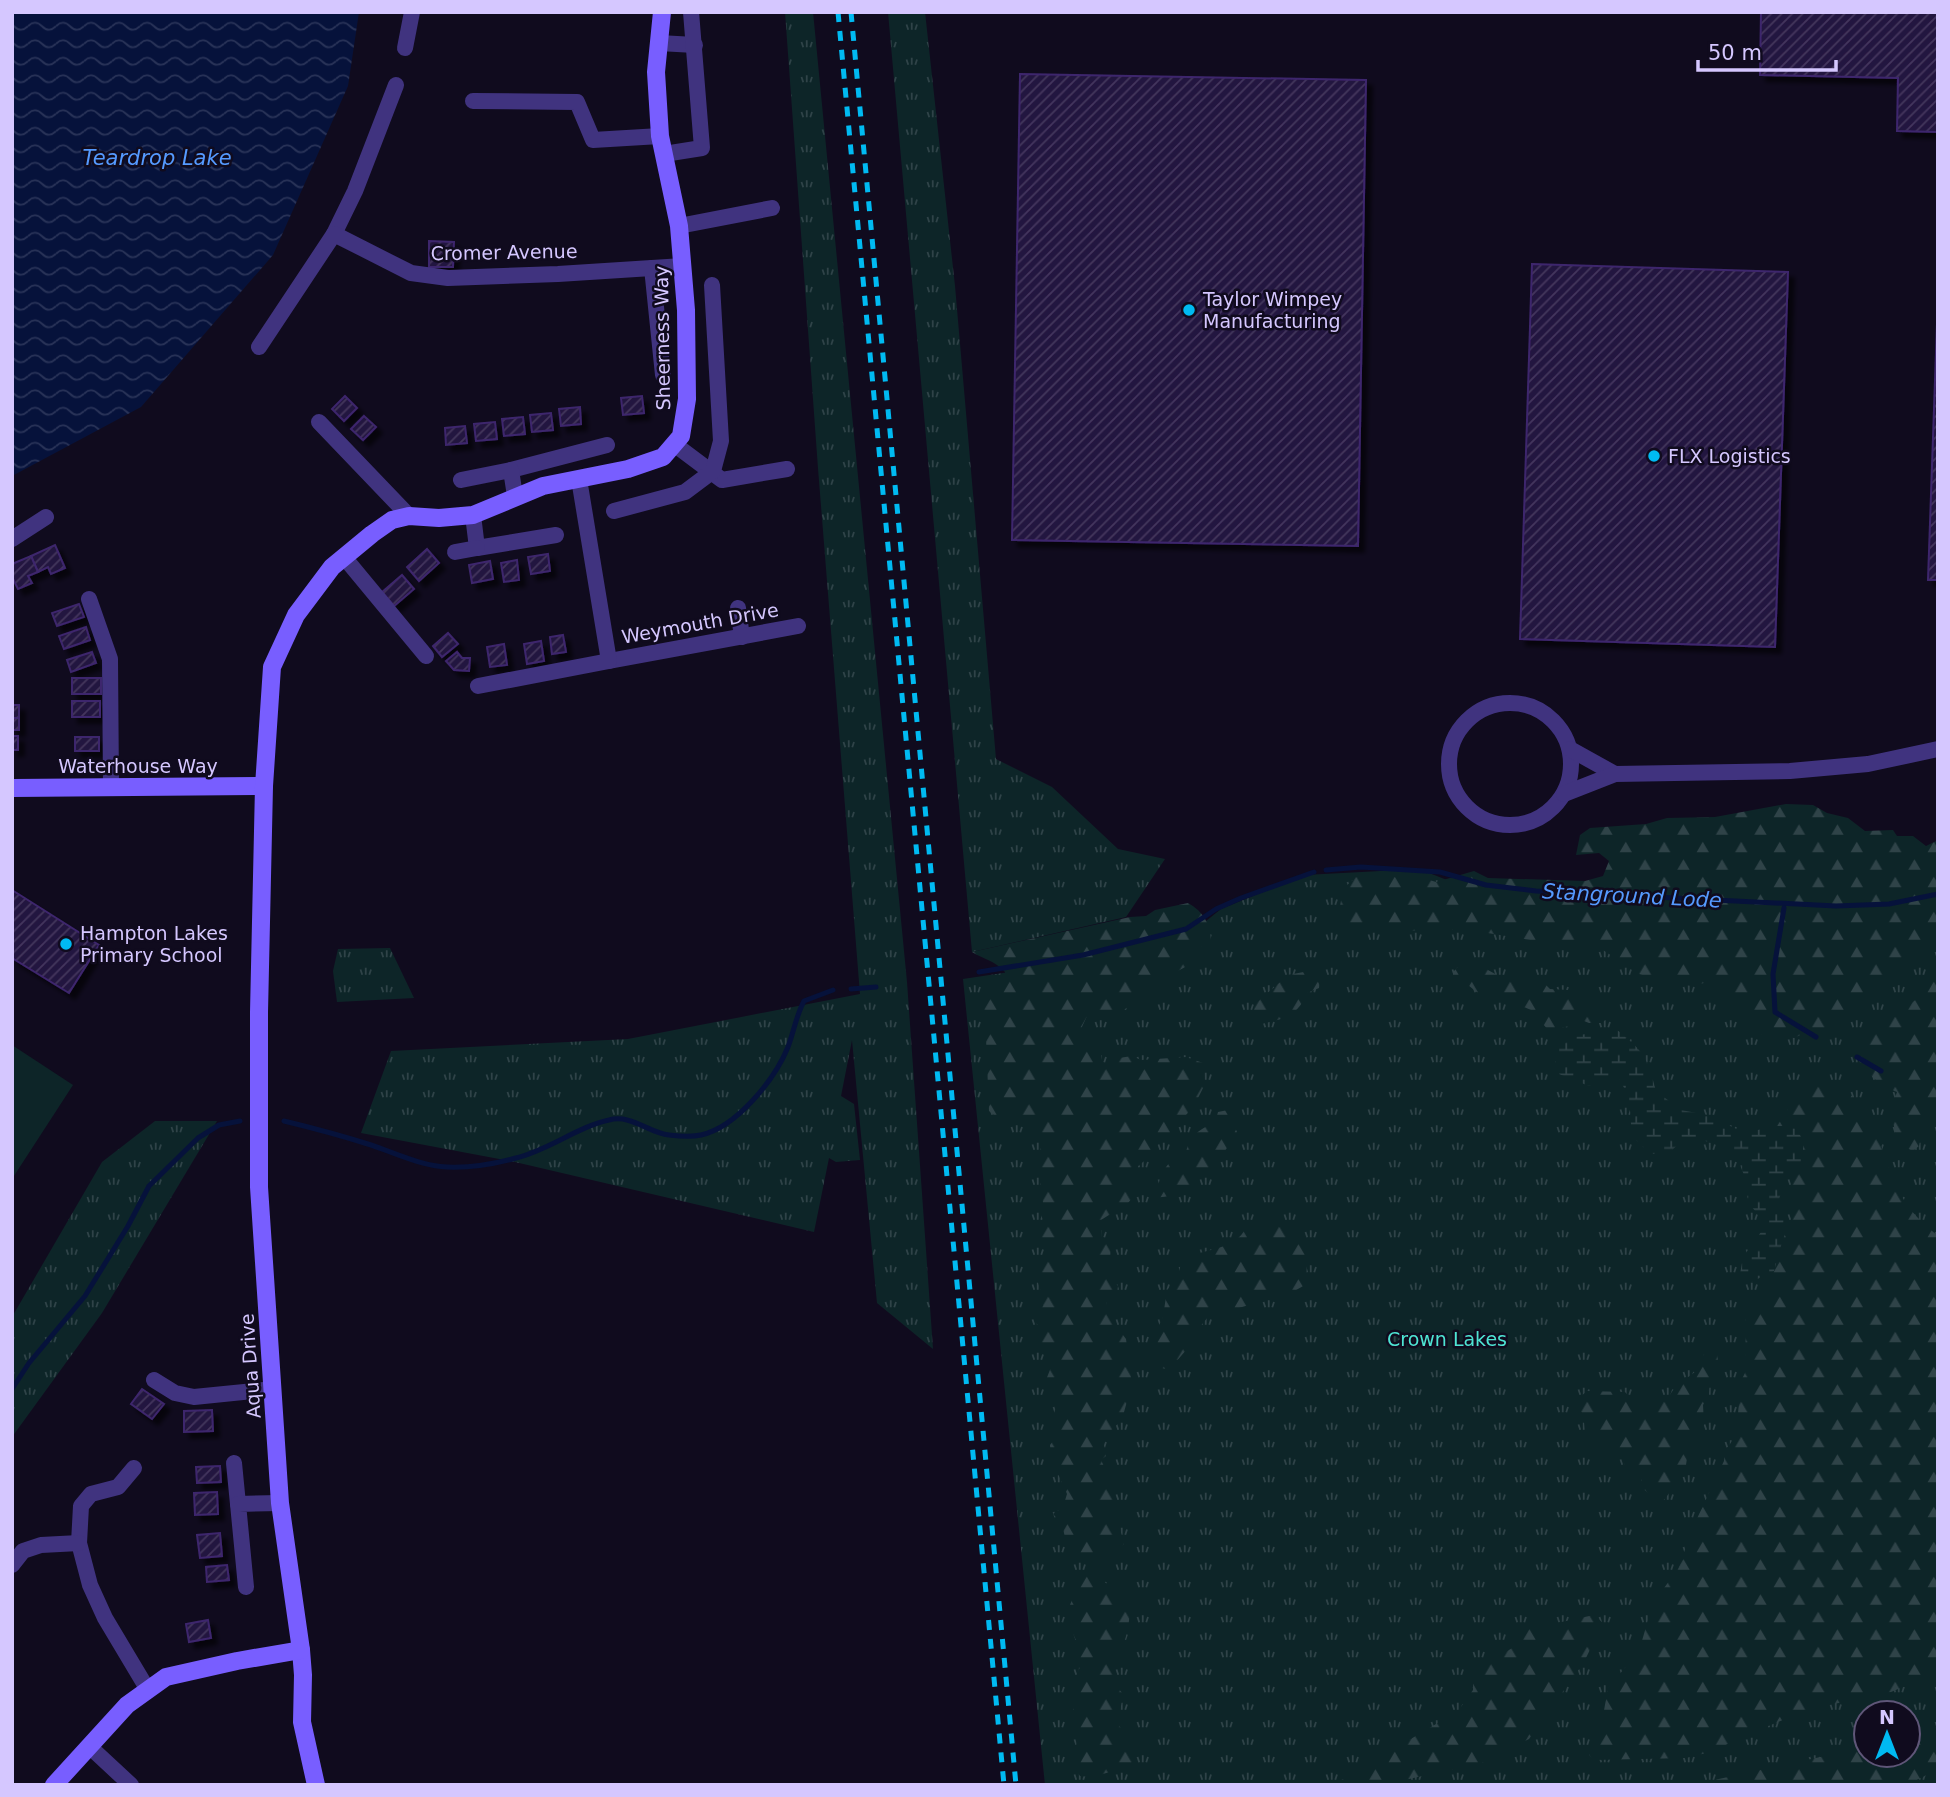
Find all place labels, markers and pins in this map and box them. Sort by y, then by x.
place label: Taylor Wimpey Manufacturing [1202,288,1342,332]
marker: Taylor Wimpey Manufacturing [1181,302,1197,318]
place label: FLX Logistics [1668,445,1791,467]
marker: FLX Logistics [1646,448,1662,464]
place label: Hampton Lakes Primary School [80,922,228,966]
marker: Hampton Lakes Primary School [58,936,74,952]

